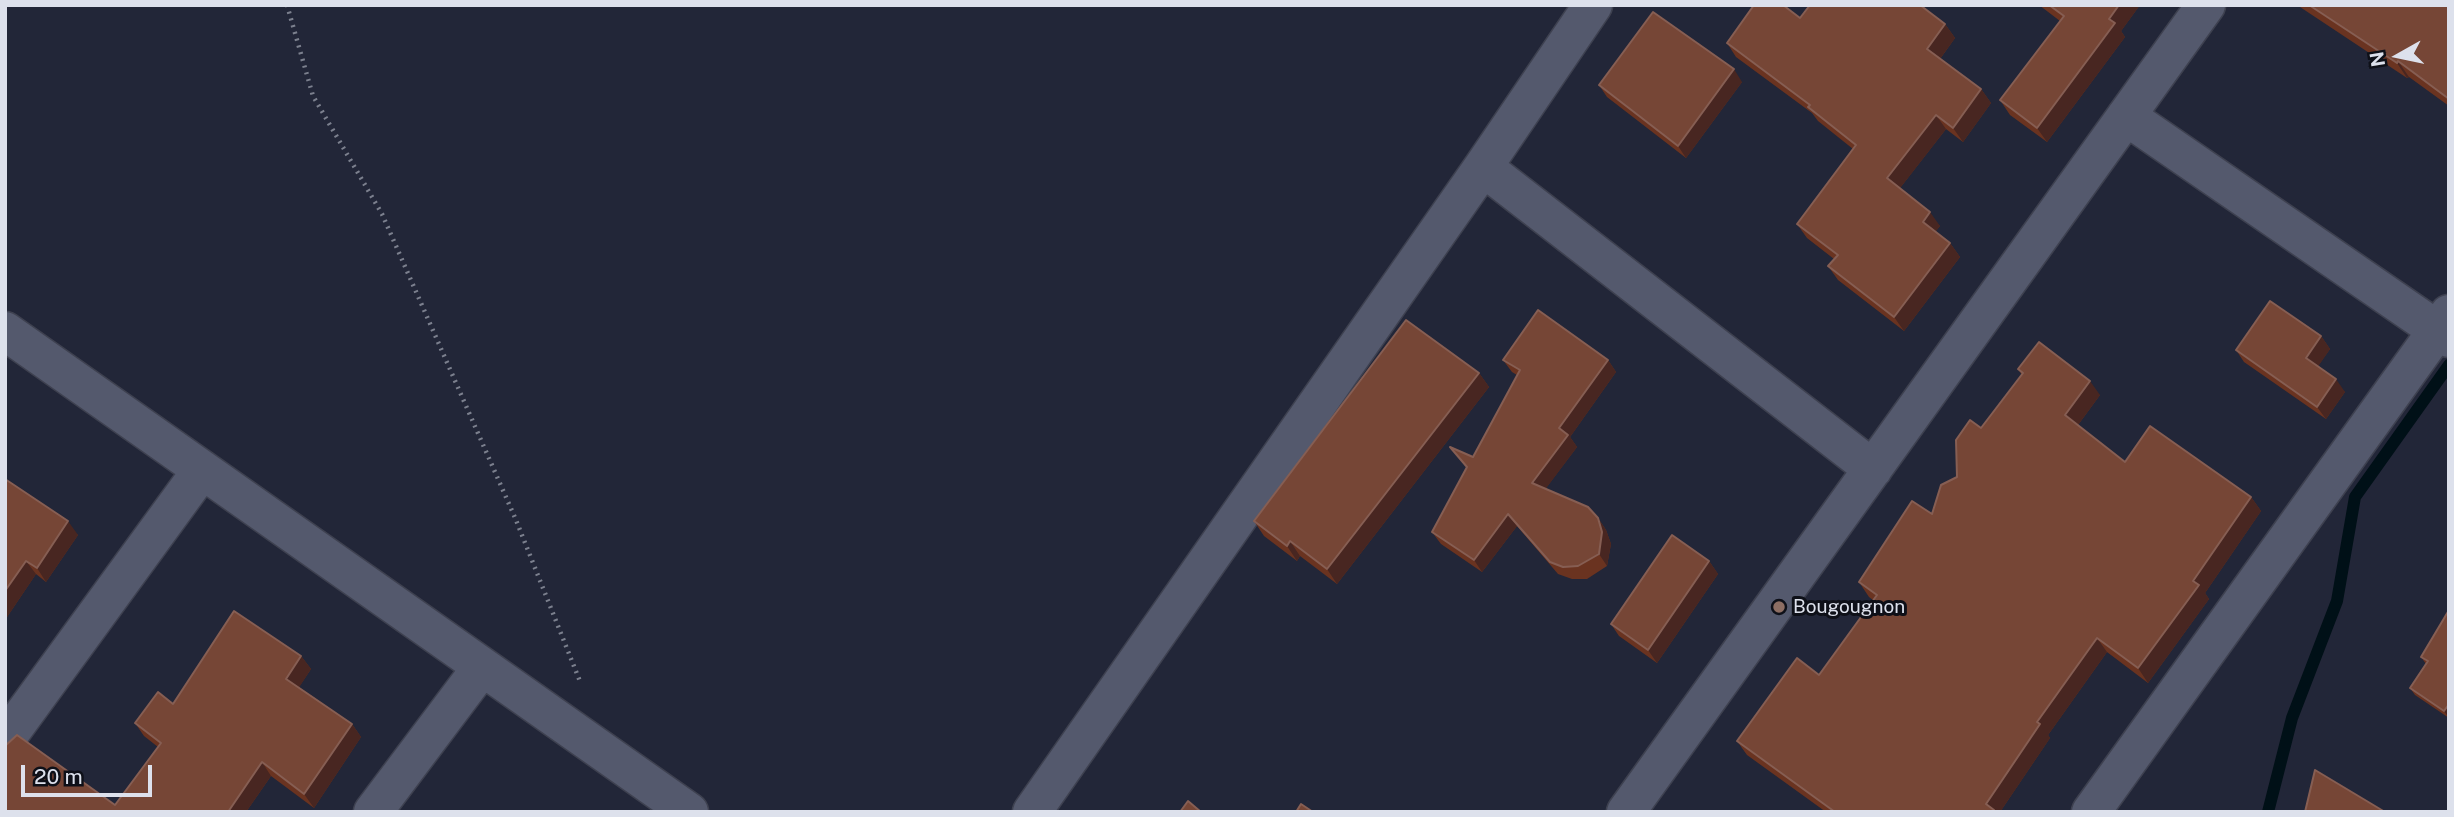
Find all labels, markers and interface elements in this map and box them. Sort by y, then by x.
north arrow [2363,21,2433,91]
text: N [2365,50,2389,68]
place label: Bougougnon [1793,596,1905,618]
marker: Bougougnon [1771,599,1787,615]
scale bar [24,750,156,794]
text: 20 m [34,764,83,789]

